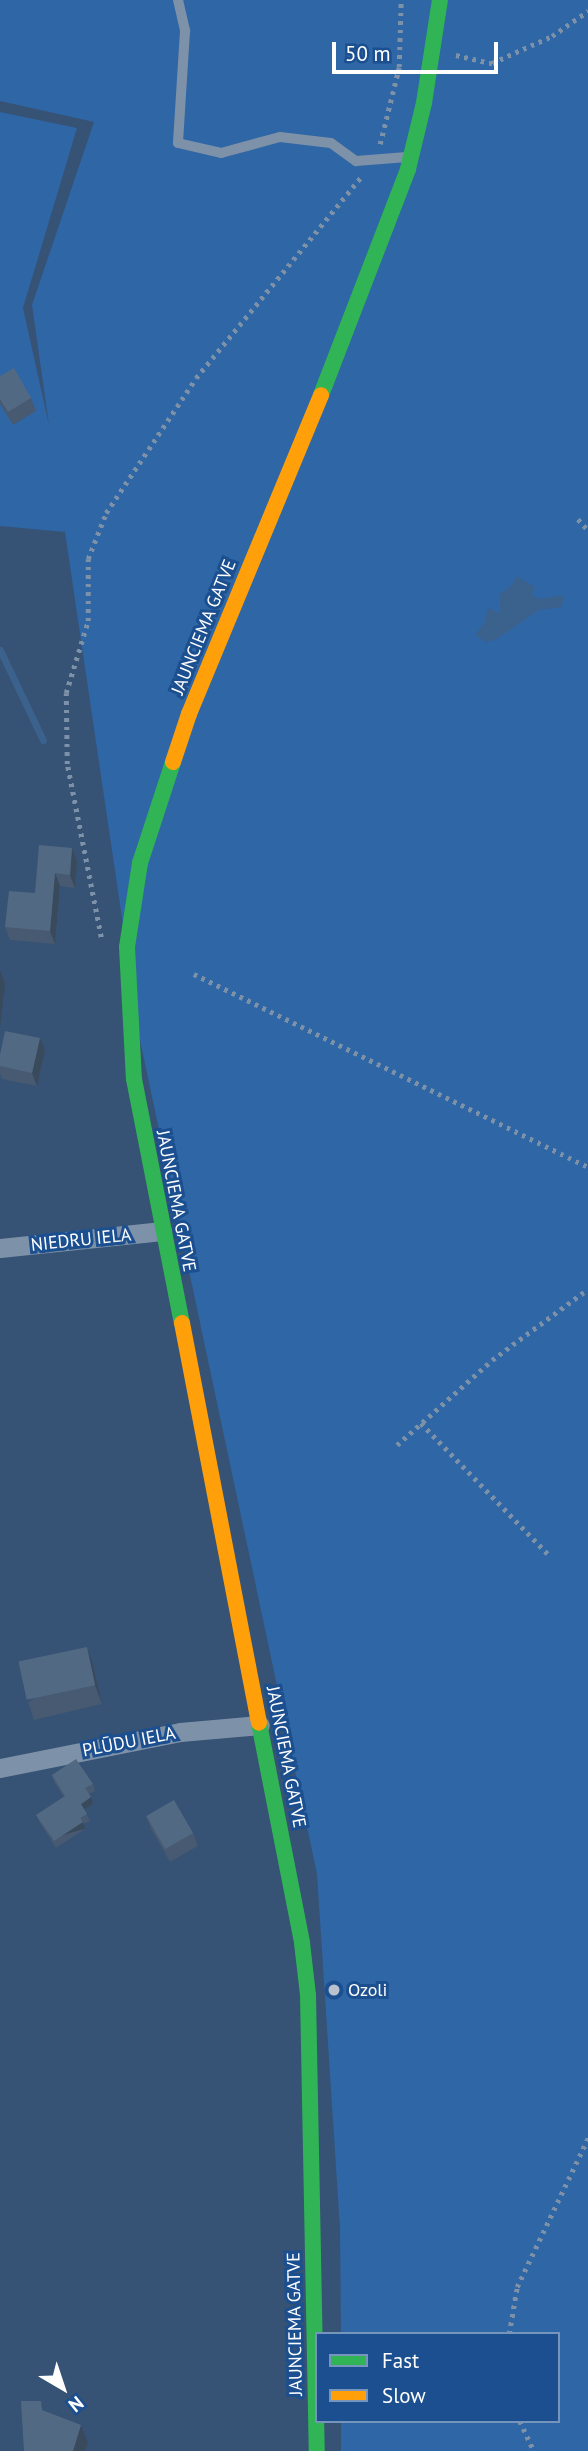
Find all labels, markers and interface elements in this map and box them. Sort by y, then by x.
scale bar [336,28,502,72]
text: 50 m [345,40,391,67]
street label: JAUNCIEMA GATVE [167,556,241,698]
street label: JAUNCIEMA GATVE [152,1128,200,1274]
street label: NIEDRU IELA [30,1224,132,1256]
street label: JAUNCIEMA GATVE [262,1684,310,1830]
street label: PLŪDU IELA [81,1722,177,1762]
place label: Ozoli [348,1979,387,2001]
marker: Ozoli [326,1982,342,1998]
street label: JAUNCIEMA GATVE [283,2252,307,2396]
legend [315,2332,560,2423]
text: Fast [382,2347,419,2374]
north arrow [28,2353,98,2423]
text: Slow [382,2382,426,2409]
text: N [64,2391,89,2418]

